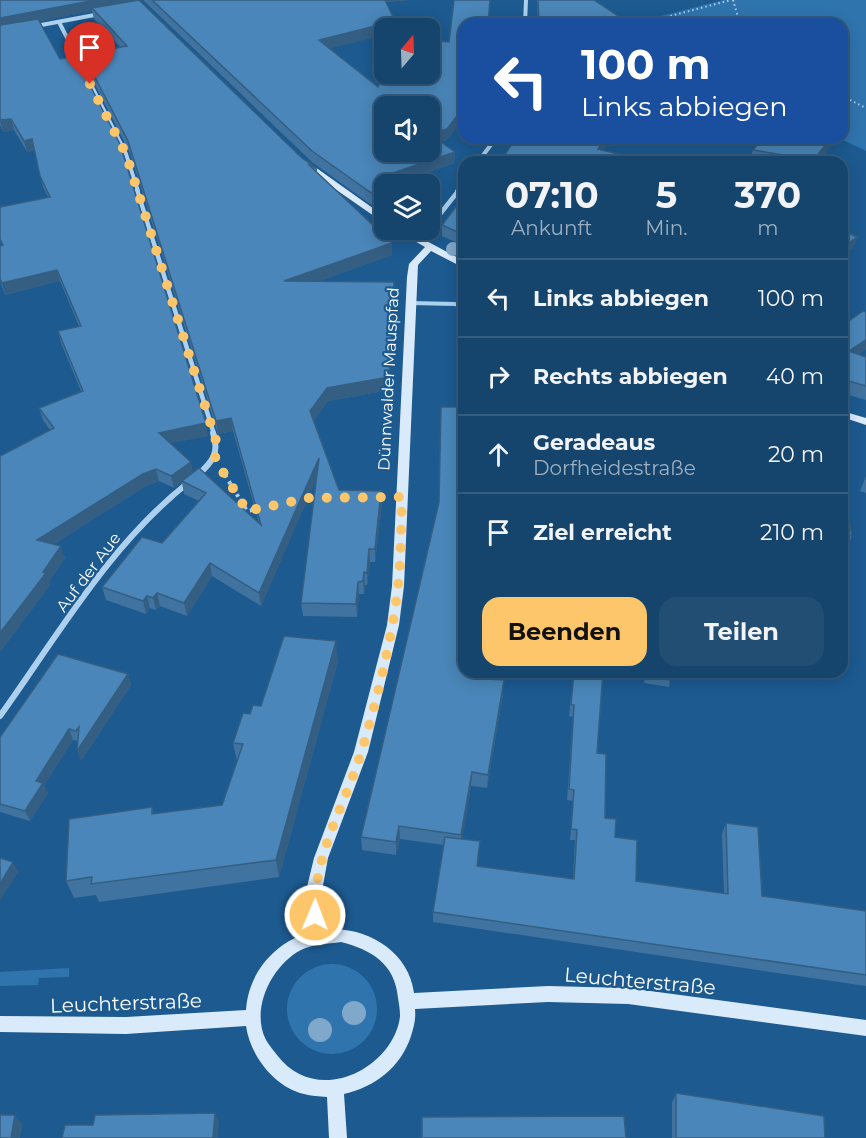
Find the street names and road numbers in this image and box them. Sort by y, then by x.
street label: Dünnwalder Mauspfad [374,287,403,471]
street label: Auf der Aue [52,529,124,616]
street label: Leuchterstraße [563,962,717,1000]
street label: Leuchterstraße [50,988,202,1018]

